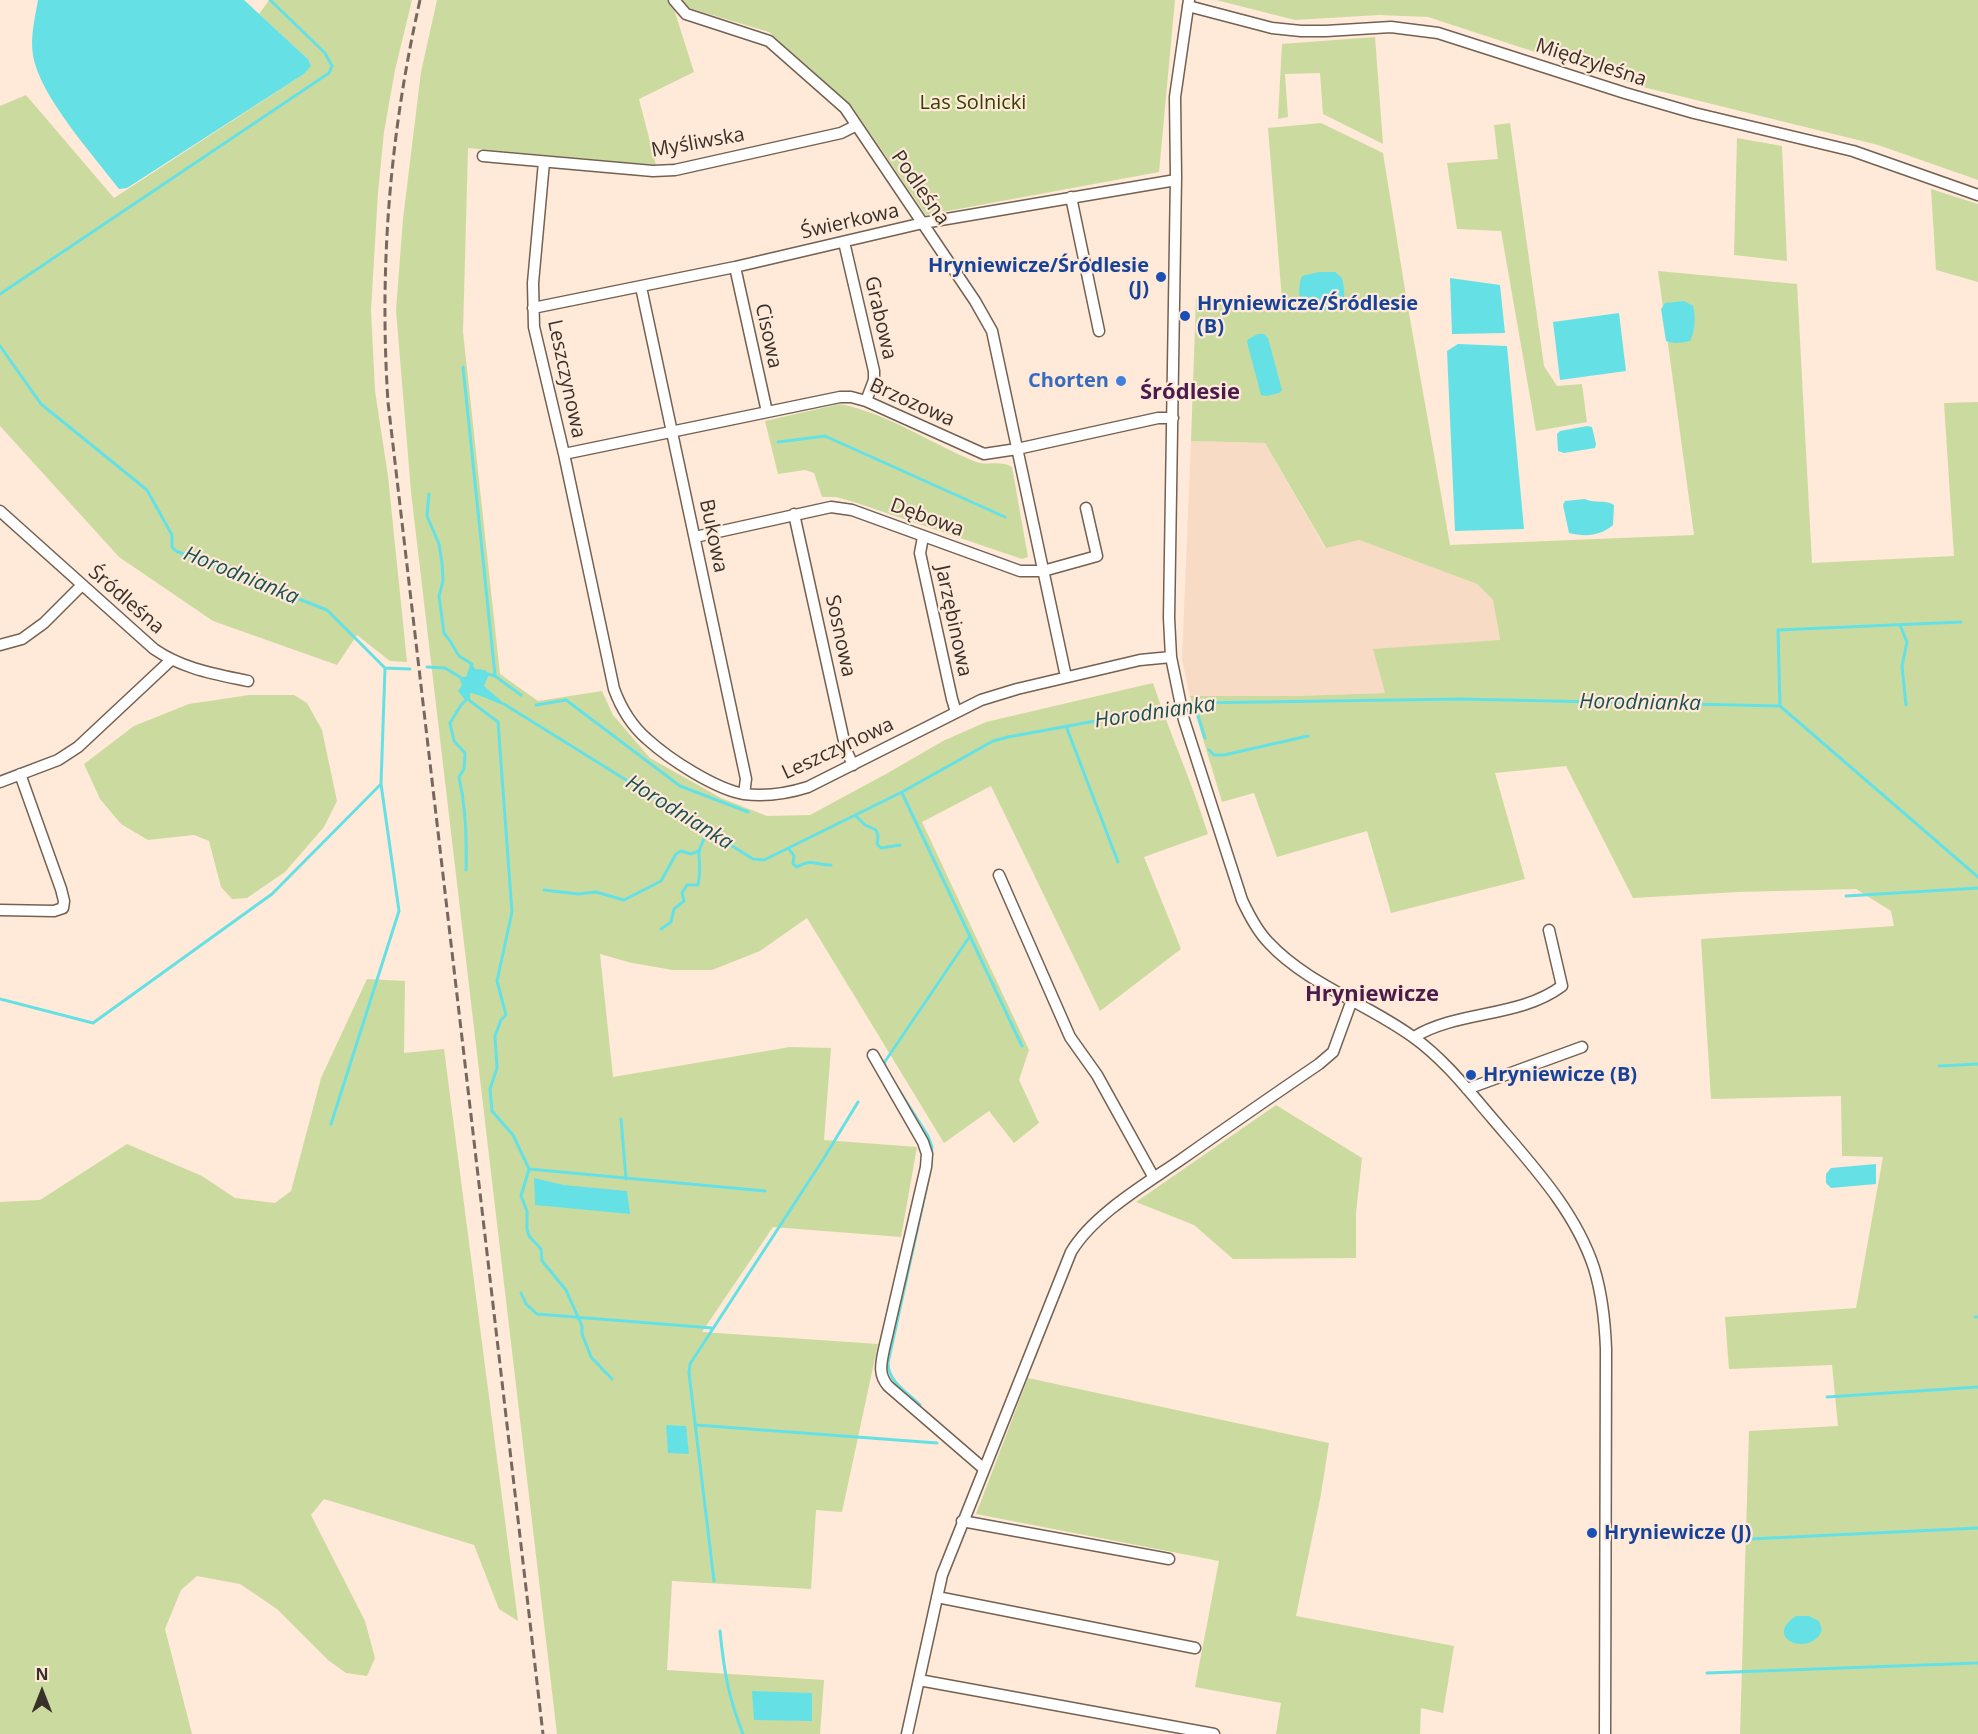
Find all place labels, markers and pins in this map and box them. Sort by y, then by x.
place label: Hryniewicze/Śródlesie (J) [928,254,1149,301]
marker: Hryniewicze/Śródlesie (J) [1154,270,1168,284]
place label: Hryniewicze/Śródlesie (B) [1197,292,1418,339]
marker: Hryniewicze/Śródlesie (B) [1178,309,1192,323]
place label: Chorten [1028,369,1109,393]
marker: Chorten [1114,374,1128,388]
place label: Hryniewicze (B) [1483,1063,1637,1087]
marker: Hryniewicze (B) [1464,1068,1478,1082]
place label: Hryniewicze (J) [1604,1521,1751,1545]
marker: Hryniewicze (J) [1585,1526,1599,1540]

